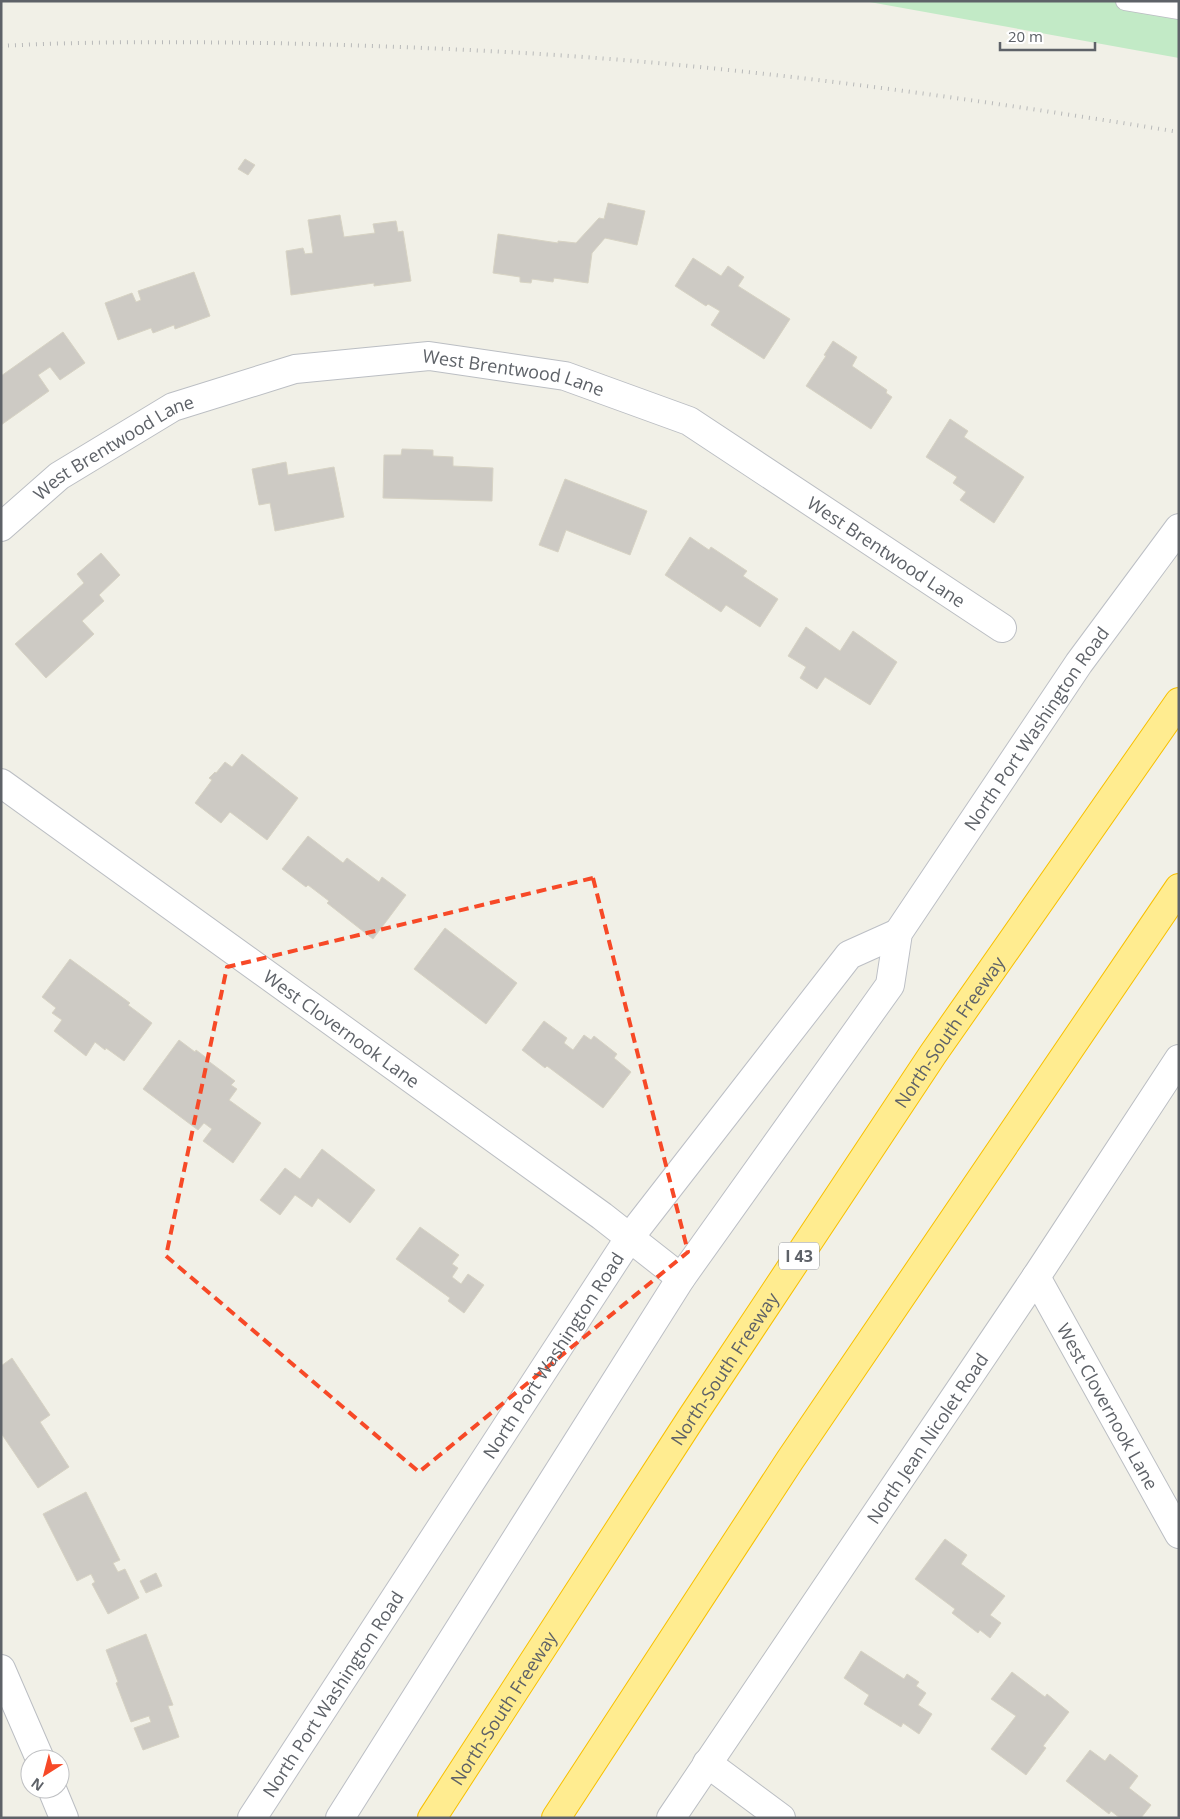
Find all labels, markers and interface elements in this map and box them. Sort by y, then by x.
scale bar [1000,20,1095,52]
text: 20 m [1008,26,1043,46]
street label: West Brentwood Lane [421,343,608,401]
street label: West Brentwood Lane [28,389,197,505]
street label: West Brentwood Lane [803,491,970,613]
street label: North Port Washington Road [958,622,1114,835]
street label: North-South Freeway [889,951,1010,1112]
street label: West Clovernook Lane [259,964,425,1093]
road number: I 43 [779,1242,819,1270]
street label: North Port Washington Road [477,1247,629,1463]
street label: North-South Freeway [665,1287,784,1450]
street label: West Clovernook Lane [1052,1319,1164,1494]
street label: North Jean Nicolet Road [861,1348,993,1528]
street label: North Port Washington Road [257,1586,409,1802]
street label: North-South Freeway [445,1626,562,1790]
north arrow [20,1749,70,1799]
text: N [27,1774,47,1796]

